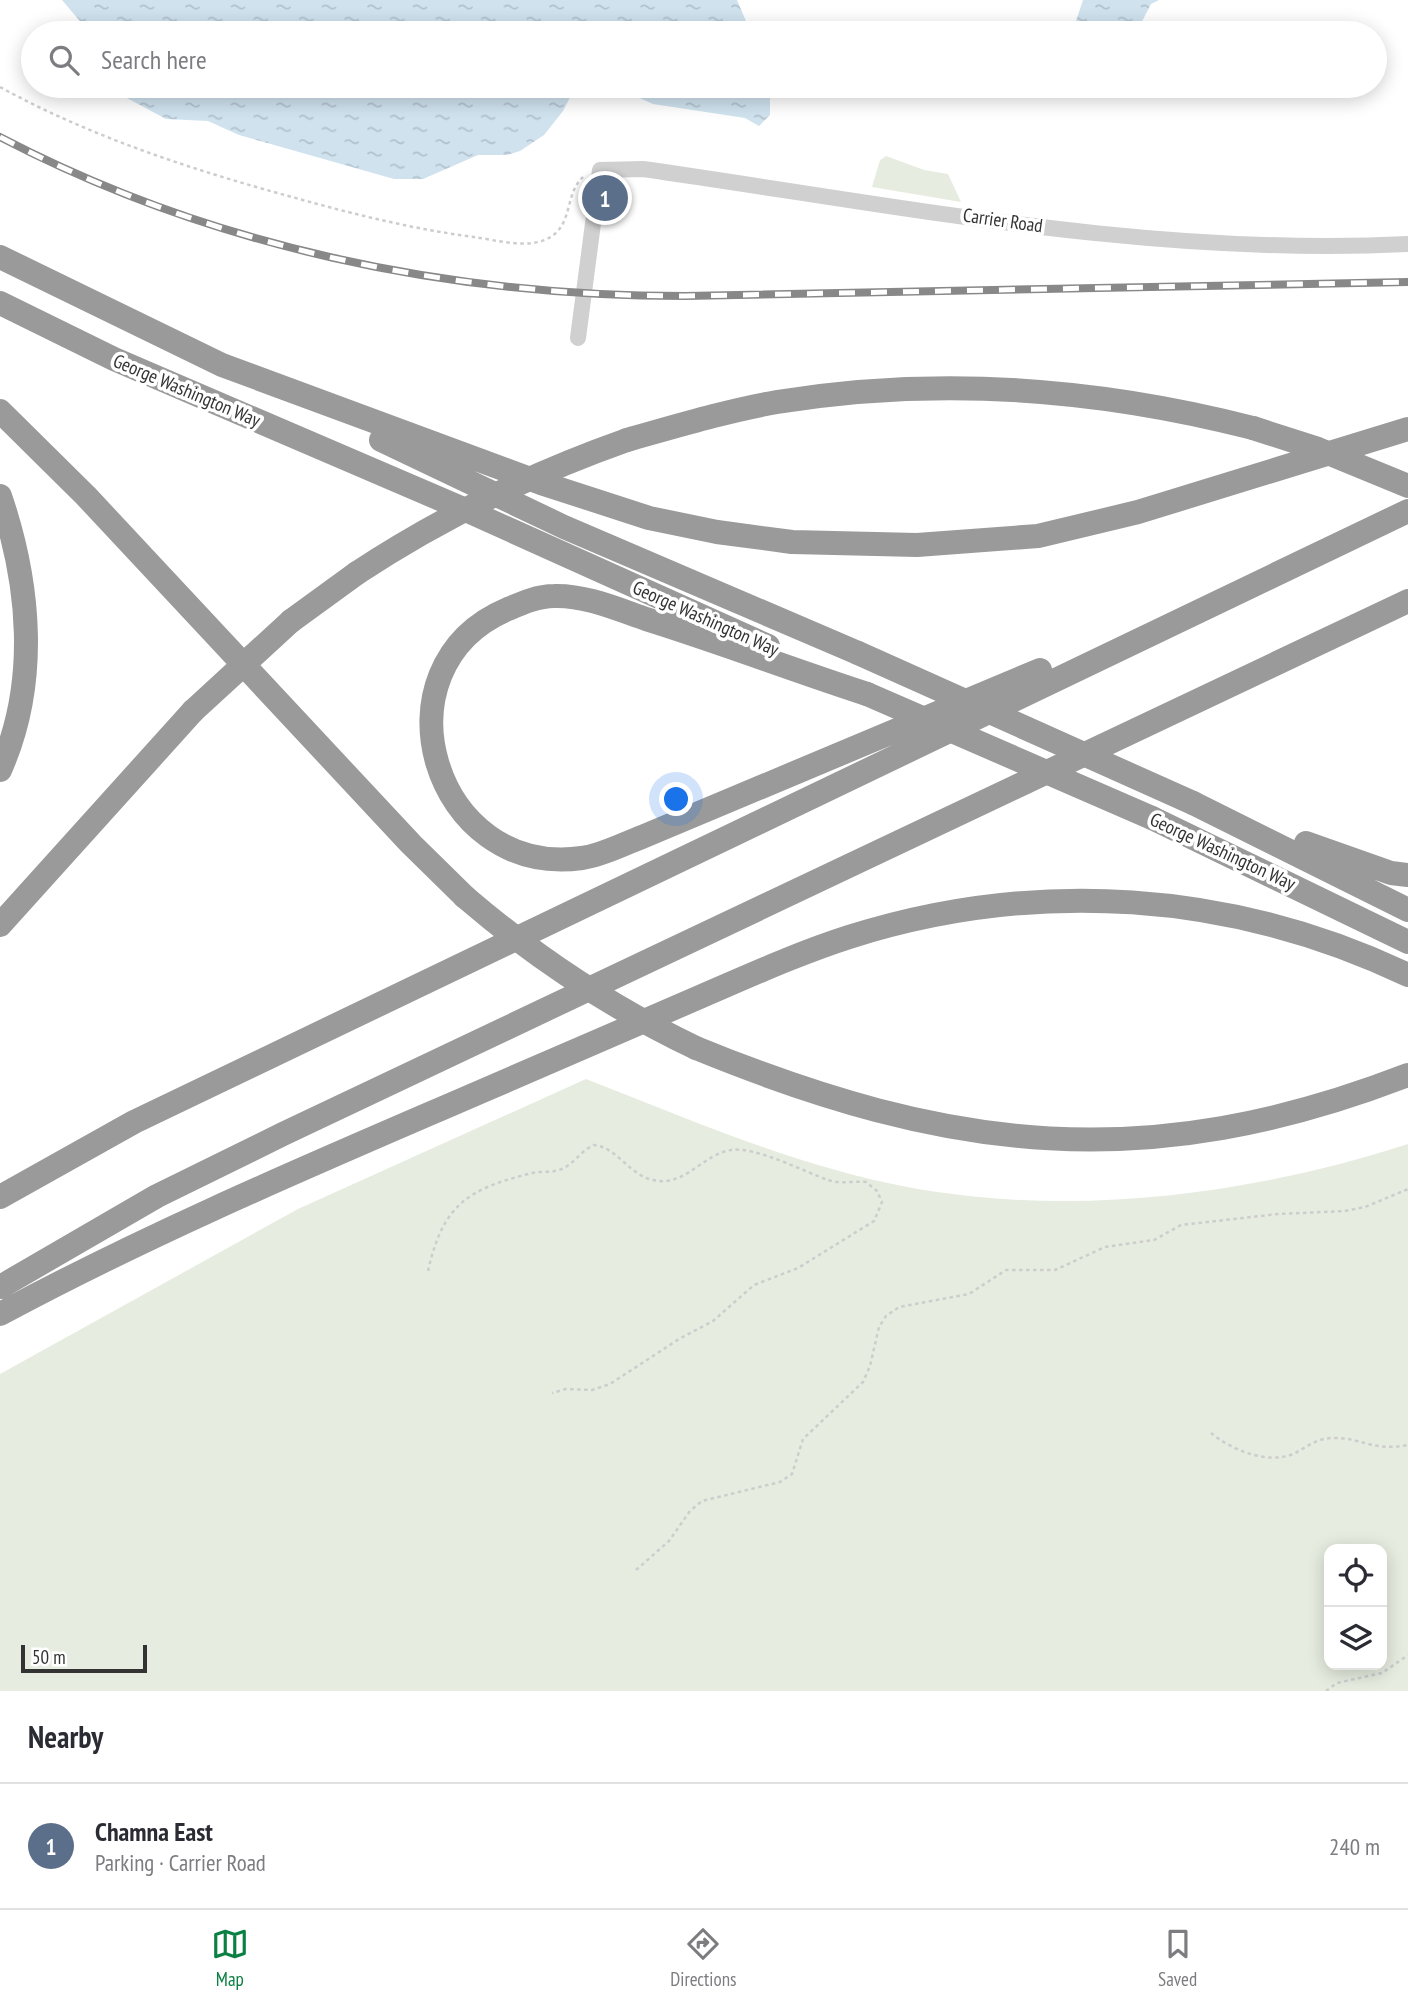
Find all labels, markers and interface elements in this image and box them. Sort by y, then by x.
search box [21,21,1387,98]
icon: search [45,41,83,79]
text: Search here [101,43,207,76]
pin: 1 [582,172,628,224]
street label: Carrier Road [962,203,1044,237]
street label: George Washington Way [110,348,265,432]
street label: George Washington Way [629,575,784,661]
your location [659,782,693,816]
street label: George Washington Way [1147,807,1300,896]
map controls [1324,1544,1387,1670]
button: locate [1324,1544,1387,1607]
button: layers [1324,1607,1387,1670]
scale bar [21,1642,147,1674]
text: 50 m [32,1645,66,1669]
text: Nearby [28,1717,103,1756]
text: Chamna East [95,1815,213,1848]
text: 1 [46,1832,57,1861]
text: 240 m [1329,1832,1380,1861]
text: Parking · Carrier Road [95,1848,266,1877]
tab: Map [211,1925,249,1991]
tab: Directions [670,1925,736,1991]
tab: Saved [1158,1925,1197,1991]

